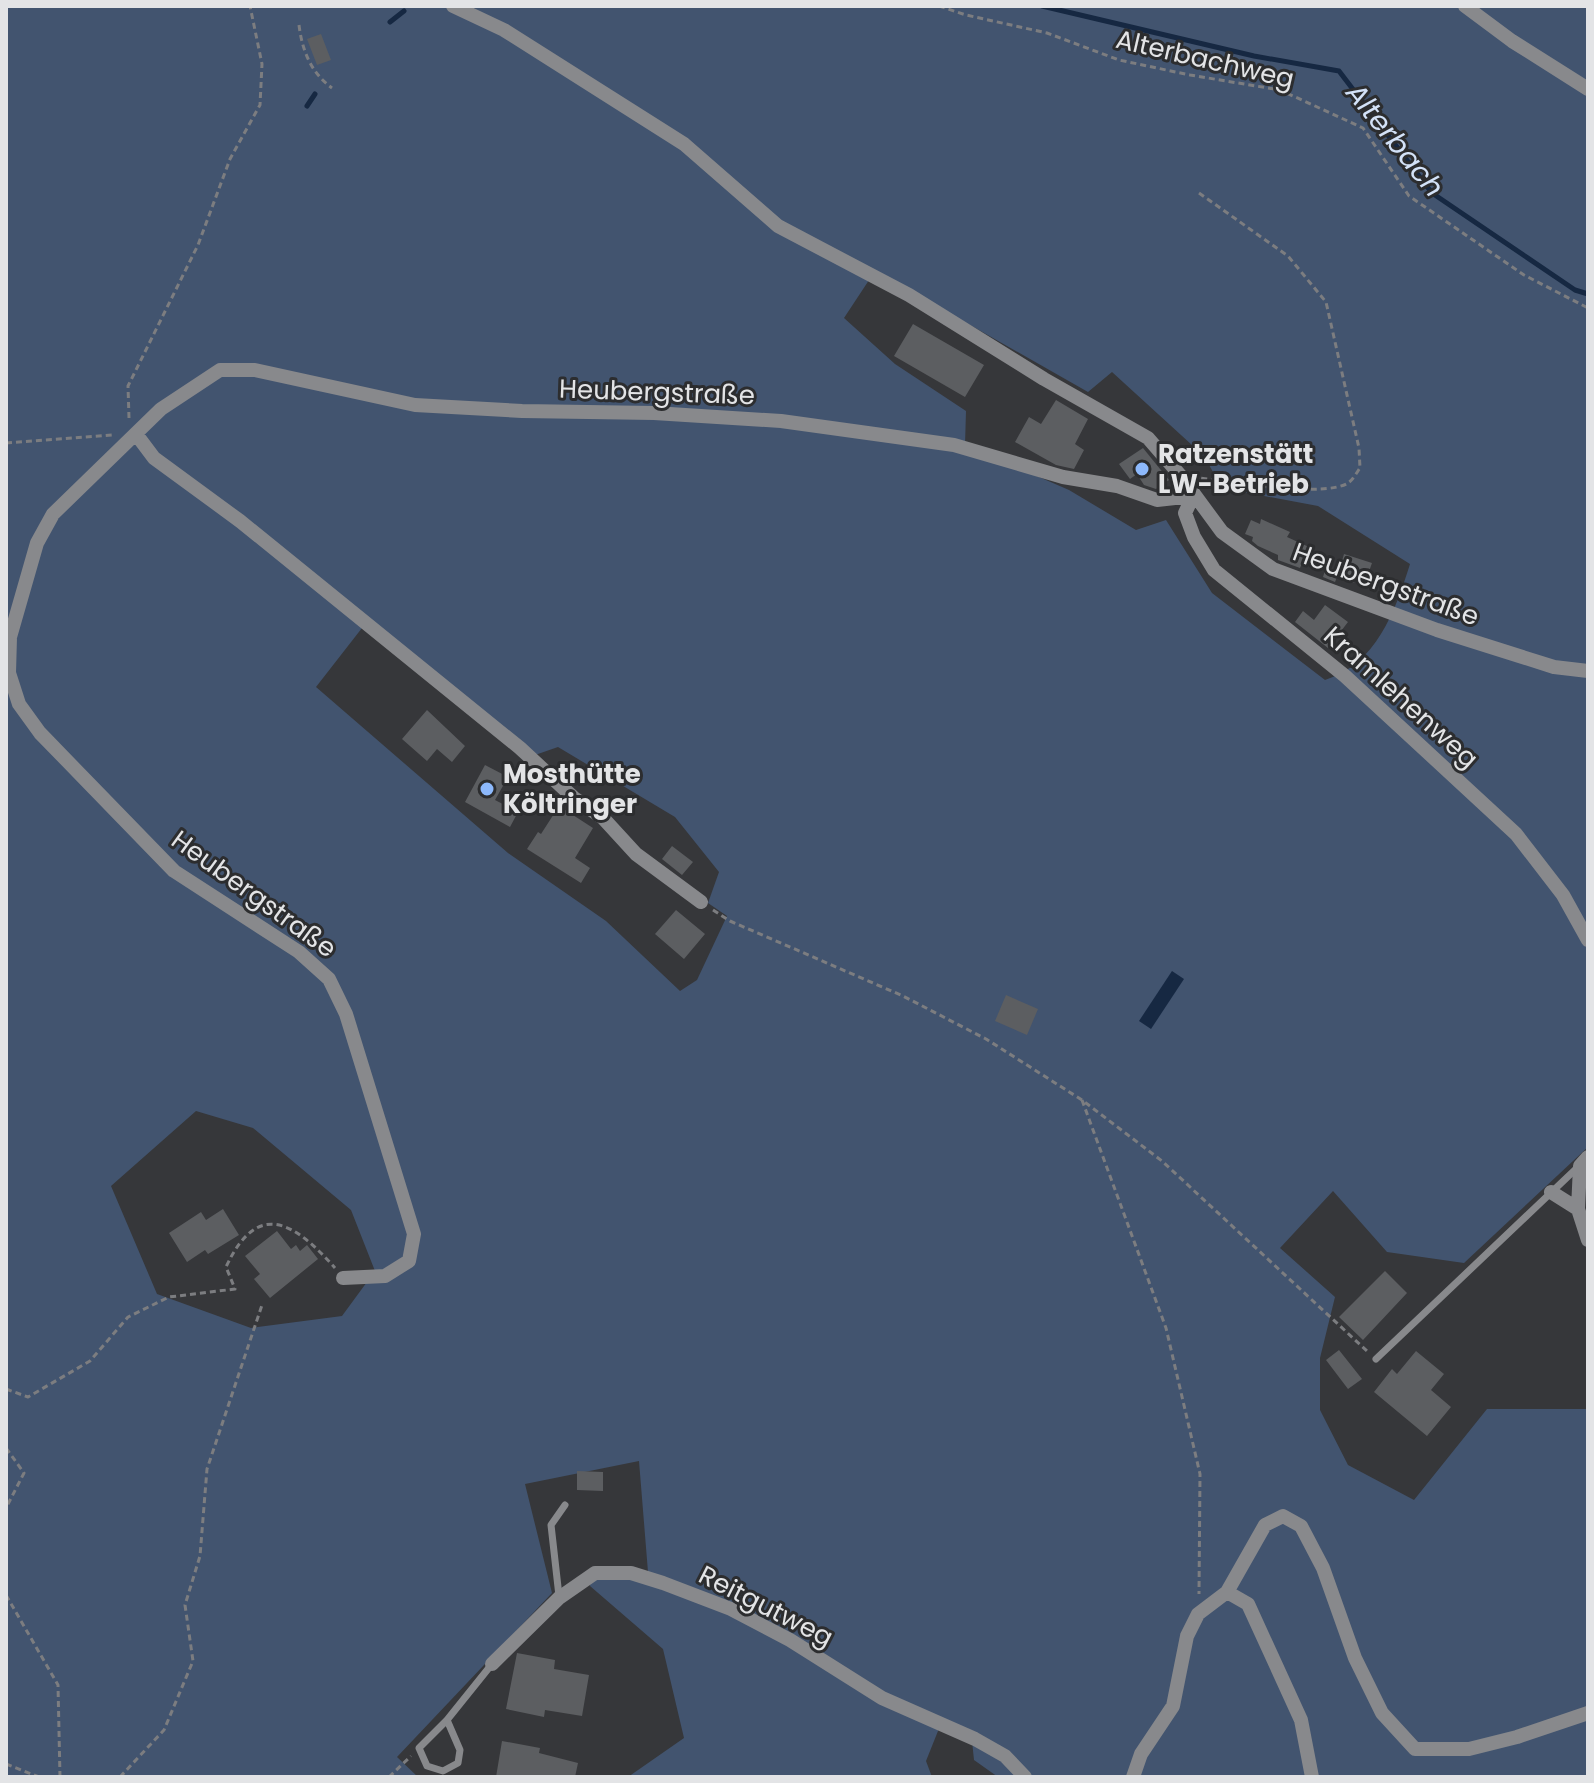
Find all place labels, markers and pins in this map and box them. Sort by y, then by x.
place label: Ratzenstätt LW-Betrieb [1158,436,1313,502]
marker: Ratzenstätt LW-Betrieb [1133,460,1151,478]
place label: Mosthütte Költringer [503,756,641,822]
marker: Mosthütte Költringer [478,780,496,798]

